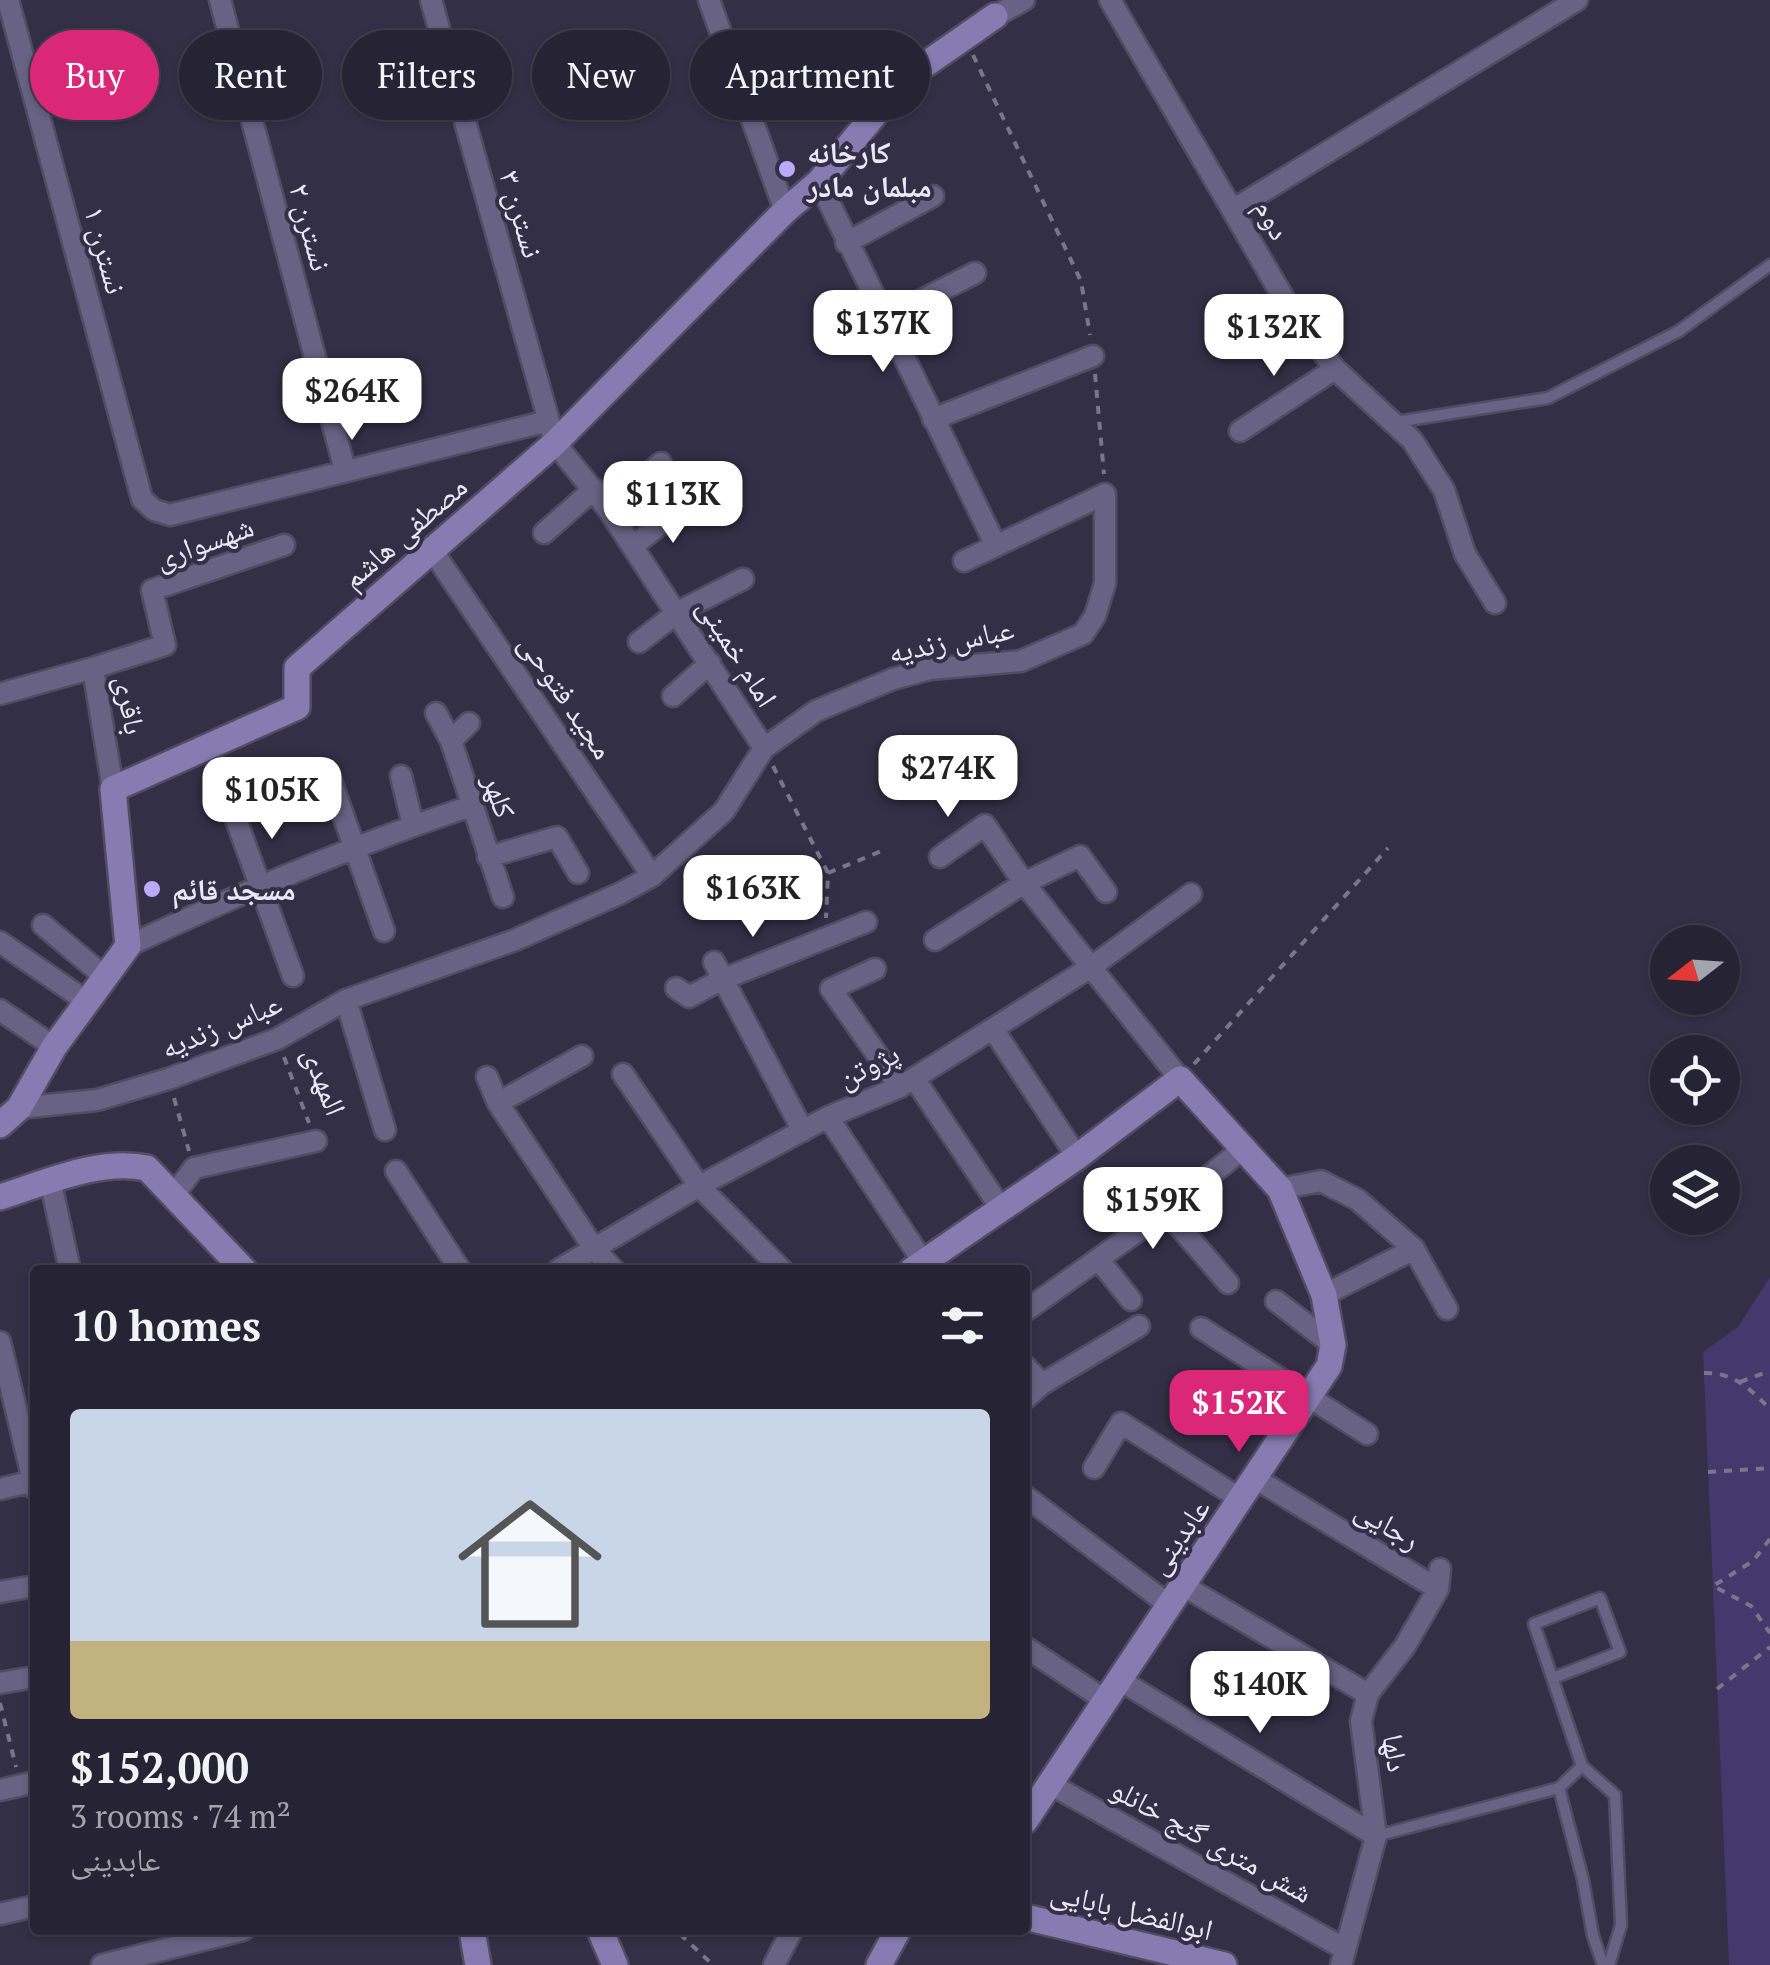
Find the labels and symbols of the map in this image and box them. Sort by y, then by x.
place label: کارخانه مبلمان مادر [805,132,932,206]
marker: کارخانه مبلمان مادر [776,158,798,180]
street label: نسترن ۳ [490,166,554,262]
street label: نسترن ۲ [280,179,342,275]
street label: دوم [1246,191,1300,247]
street label: نسترن ۱ [75,202,137,298]
pin: $137K [813,290,953,375]
pin: $132K [1204,294,1344,379]
pin: $264K [282,358,422,443]
pin: $113K [603,461,743,546]
street label: مصطفی هاشم [333,466,476,598]
street label: شهسواری [149,506,259,578]
street label: امام خمینی [689,590,787,714]
street label: عباس زندیه [885,608,1017,672]
street label: مجید فتوحی [510,625,624,767]
street label: باقری [106,672,156,738]
pin: $274K [878,735,1018,820]
pin: $105K [202,757,342,842]
street label: کلهر [474,768,526,823]
pin: $163K [683,855,823,940]
place label: مسجد قائم [172,869,296,910]
marker: مسجد قائم [141,878,163,900]
north arrow [1650,925,1740,1015]
street label: عباس زندیه [155,983,287,1067]
street label: پژوتن [830,1033,906,1097]
street label: المهدی [294,1041,356,1121]
pin: $159K [1083,1167,1223,1252]
pin: $152K [1169,1370,1309,1455]
street label: رجایی [1348,1489,1428,1559]
street label: عابدینی [1137,1490,1219,1582]
pin: $140K [1190,1651,1330,1736]
street label: دلها [1373,1731,1419,1775]
street label: شش متری گنج خانلو [1104,1768,1320,1912]
street label: ابوالفضل بابایی [1047,1871,1217,1949]

